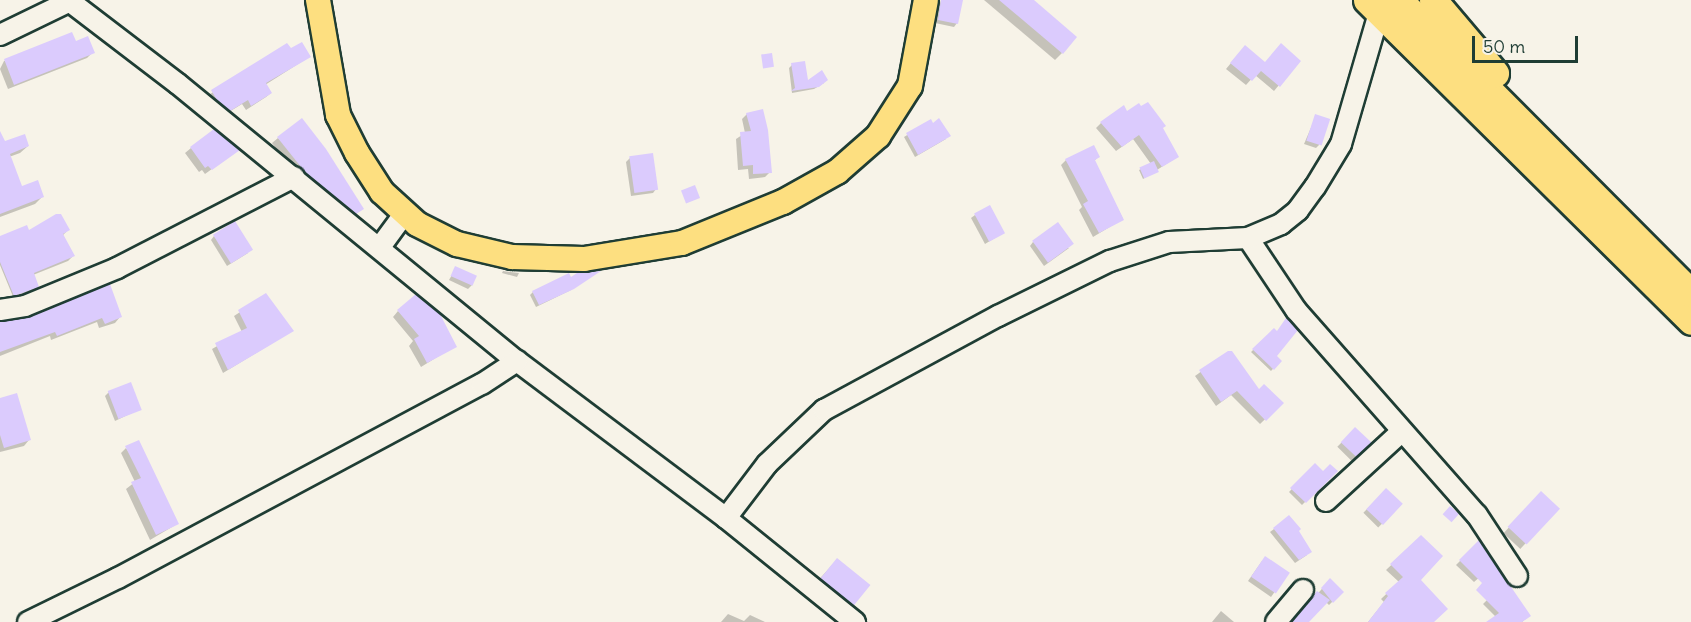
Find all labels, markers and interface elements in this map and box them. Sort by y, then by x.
scale bar [1475,24,1582,62]
text: 50 m [1483,35,1525,58]

